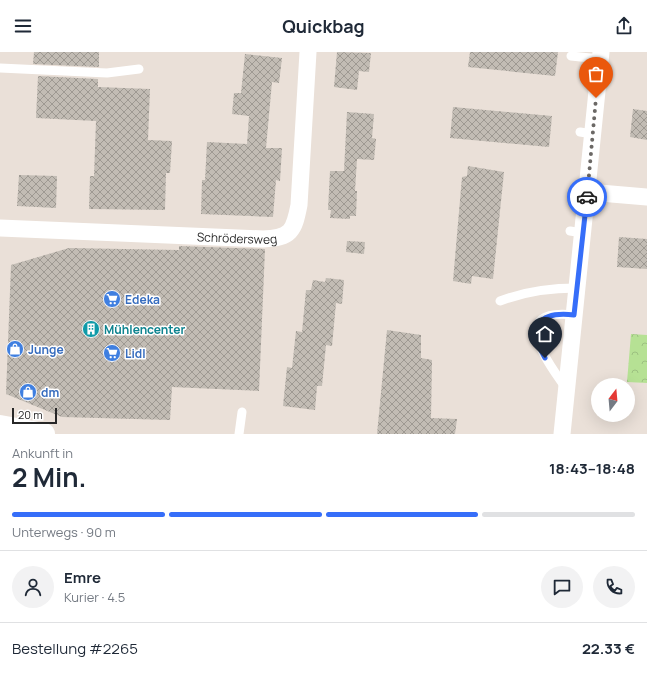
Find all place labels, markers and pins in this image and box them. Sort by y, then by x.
pin [579,57,613,98]
supermarket icon: Edeka [102,289,122,309]
place label: Edeka [125,291,160,308]
pin [528,317,562,358]
building icon: Mühlencenter [81,319,101,339]
place label: Mühlencenter [104,321,185,338]
shop icon: Junge [5,339,25,359]
place label: Junge [28,341,64,358]
supermarket icon: Lidl [102,343,122,363]
place label: Lidl [125,345,146,362]
shop icon: dm [18,382,38,402]
place label: dm [41,384,59,401]

